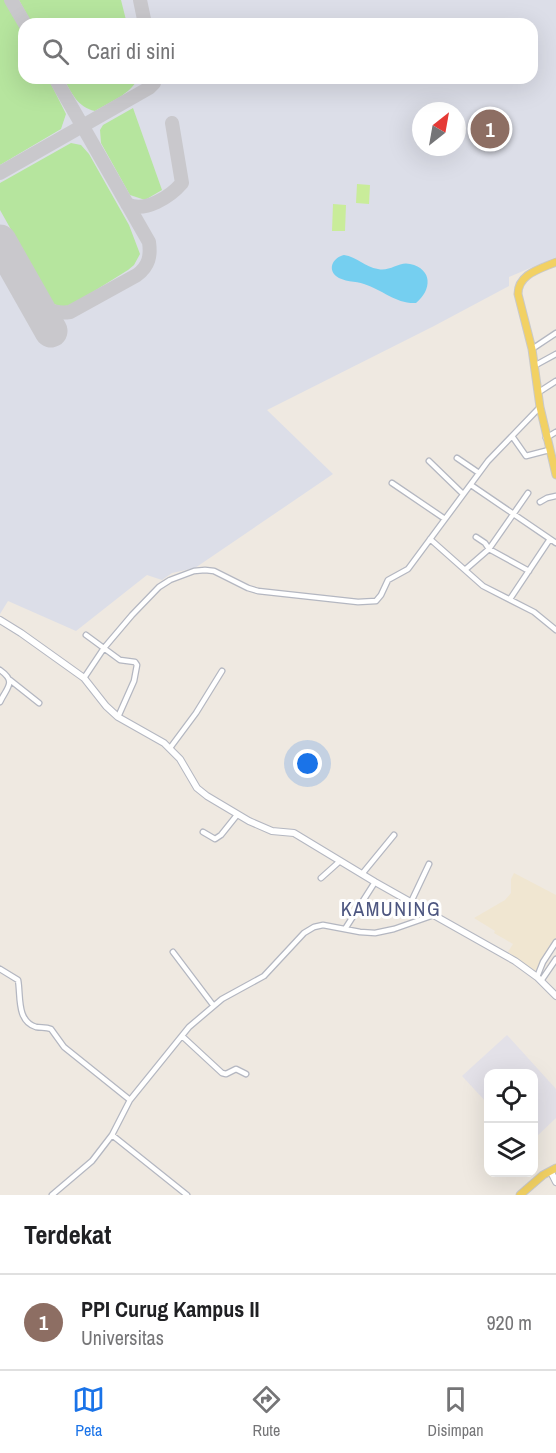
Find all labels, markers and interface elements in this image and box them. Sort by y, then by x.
search box [18,18,538,84]
icon: search [39,35,72,68]
text: Cari di sini [87,36,175,66]
north arrow [412,102,466,156]
pin: 1 [470,106,510,152]
your location [293,749,322,778]
district label: KAMUNING [341,895,441,922]
map controls [484,1069,538,1177]
button: locate [484,1069,538,1123]
button: layers [484,1123,538,1177]
text: Terdekat [24,1217,111,1252]
text: PPI Curug Kampus II [81,1294,259,1324]
text: 1 [39,1309,48,1336]
text: 920 m [486,1309,532,1336]
text: Universitas [81,1324,164,1351]
tab: Peta [72,1383,105,1441]
tab: Rute [250,1383,283,1441]
tab: Disimpan [428,1383,484,1441]

